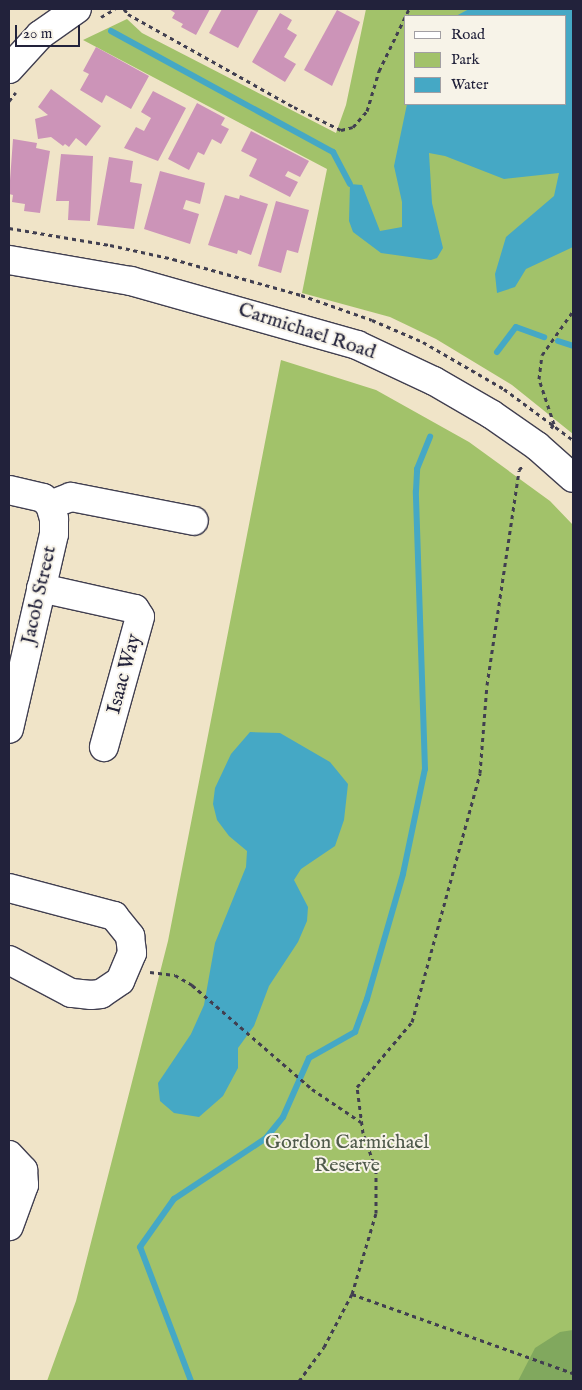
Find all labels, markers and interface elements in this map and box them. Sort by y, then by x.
scale bar [18,15,82,47]
legend [404,15,567,105]
text: 20 m [23,24,52,43]
text: Road [451,25,485,44]
text: Park [451,50,480,69]
text: Water [451,75,488,94]
street label: Carmichael Road [235,297,379,365]
street label: Jacob Street [16,543,62,647]
street label: Isaac Way [102,631,146,717]
park label: Gordon Carmichael Reserve [265,1131,429,1178]

